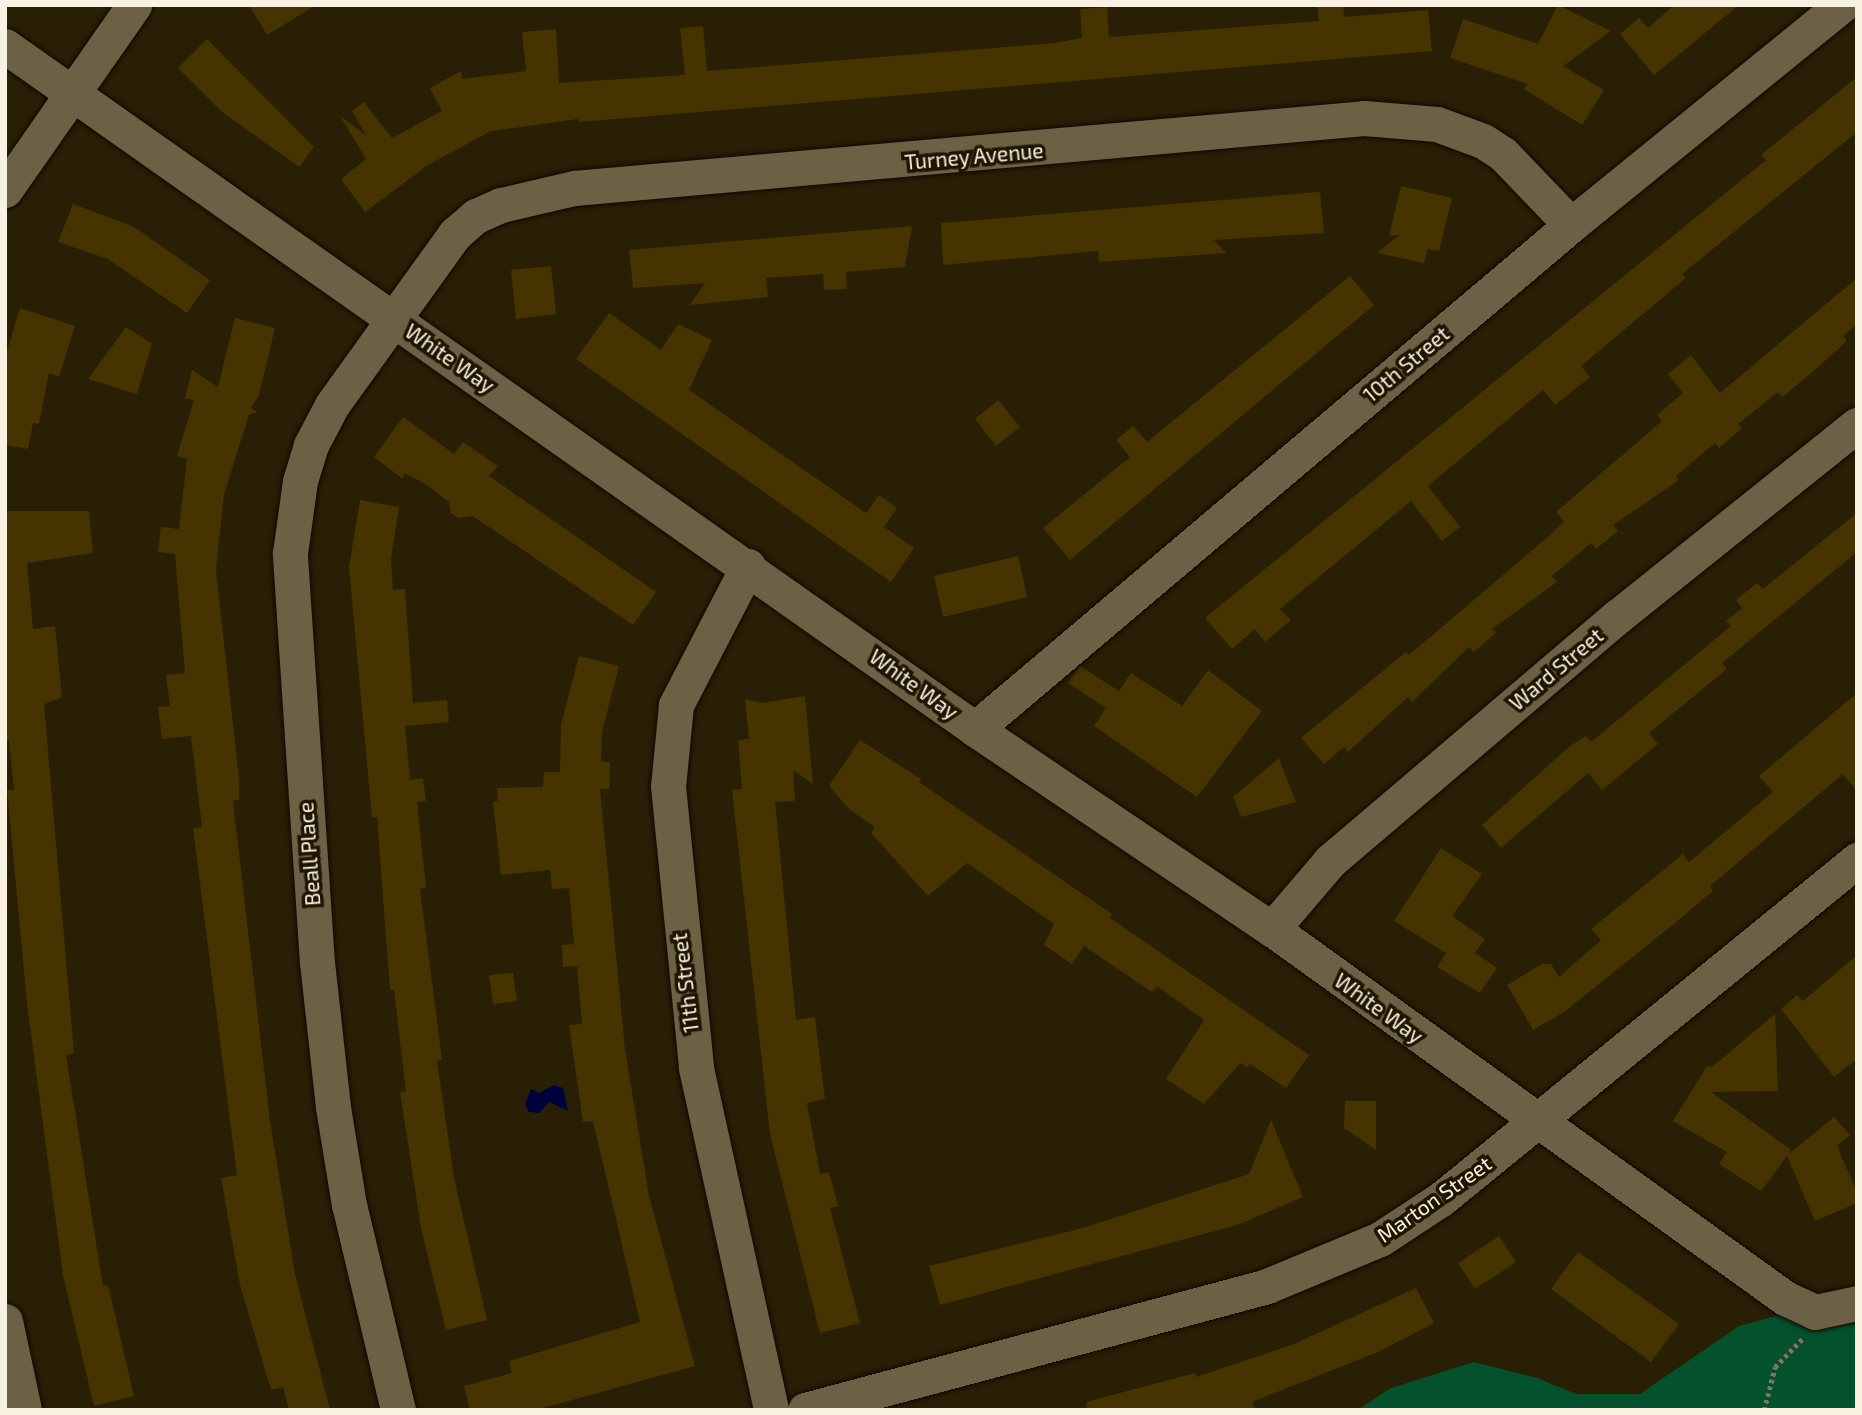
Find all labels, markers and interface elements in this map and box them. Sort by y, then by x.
street label: Turney Avenue [903,137,1045,175]
street label: White Way [400,318,500,398]
street label: 10th Street [1358,321,1454,407]
street label: Ward Street [1504,623,1608,715]
street label: White Way [865,643,963,725]
street label: Beall Place [293,801,325,907]
street label: 11th Street [666,932,704,1034]
street label: White Way [1330,967,1428,1049]
street label: Marton Street [1372,1150,1496,1248]

